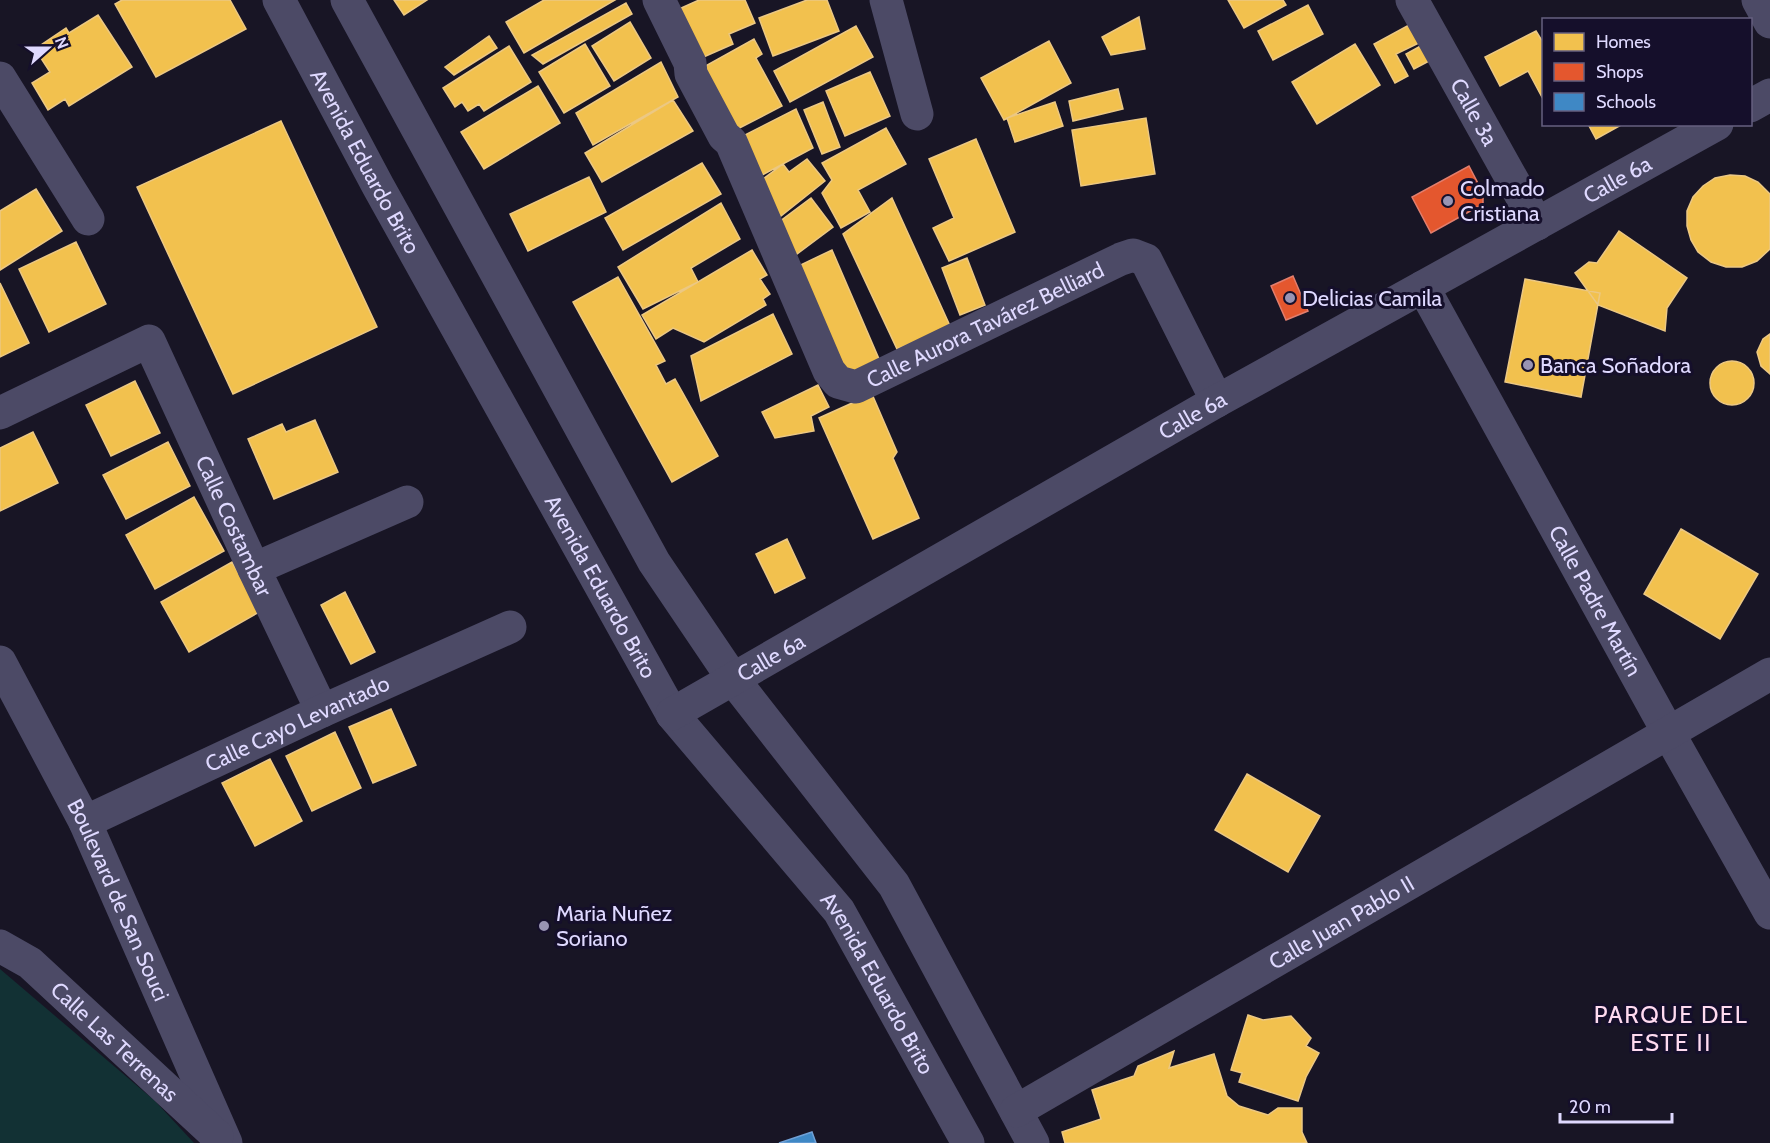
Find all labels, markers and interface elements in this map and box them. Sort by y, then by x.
north arrow [18,18,78,78]
legend [1542,18,1752,126]
text: Homes [1596,31,1651,53]
text: N [51,34,72,51]
text: Shops [1596,61,1644,83]
street label: Avenida Eduardo Brito [304,65,426,258]
street label: Calle 3a [1444,74,1504,151]
text: Schools [1596,91,1656,113]
street label: Calle 6a [1579,150,1657,209]
place label: Colmado Cristiana [1460,175,1545,227]
marker: Colmado Cristiana [1441,194,1455,208]
street label: Calle Aurora Tavárez Belliard [862,256,1108,394]
place label: Delicias Camila [1302,285,1443,312]
marker: Delicias Camila [1283,291,1297,305]
place label: Banca Soñadora [1540,352,1691,379]
marker: Banca Soñadora [1521,358,1535,372]
street label: Calle 6a [1154,385,1231,446]
street label: Calle Costambar [190,451,278,601]
street label: Avenida Eduardo Brito [539,490,662,683]
street label: Calle Padre Martín [1543,521,1648,681]
street label: Calle 6a [732,627,810,688]
street label: Calle Cayo Levantado [201,670,394,778]
street label: Boulevard de San Souci [61,794,175,1005]
street label: Calle Juan Pablo II [1264,870,1419,976]
street label: Avenida Eduardo Brito [815,886,940,1079]
place label: Maria Nuñez Soriano [556,900,672,952]
marker: Maria Nuñez Soriano [537,919,551,933]
street label: Calle Las Terrenas [45,976,184,1108]
district label: PARQUE DEL ESTE II [1594,1000,1748,1057]
scale bar [1560,1086,1672,1124]
text: 20 m [1569,1096,1611,1118]

